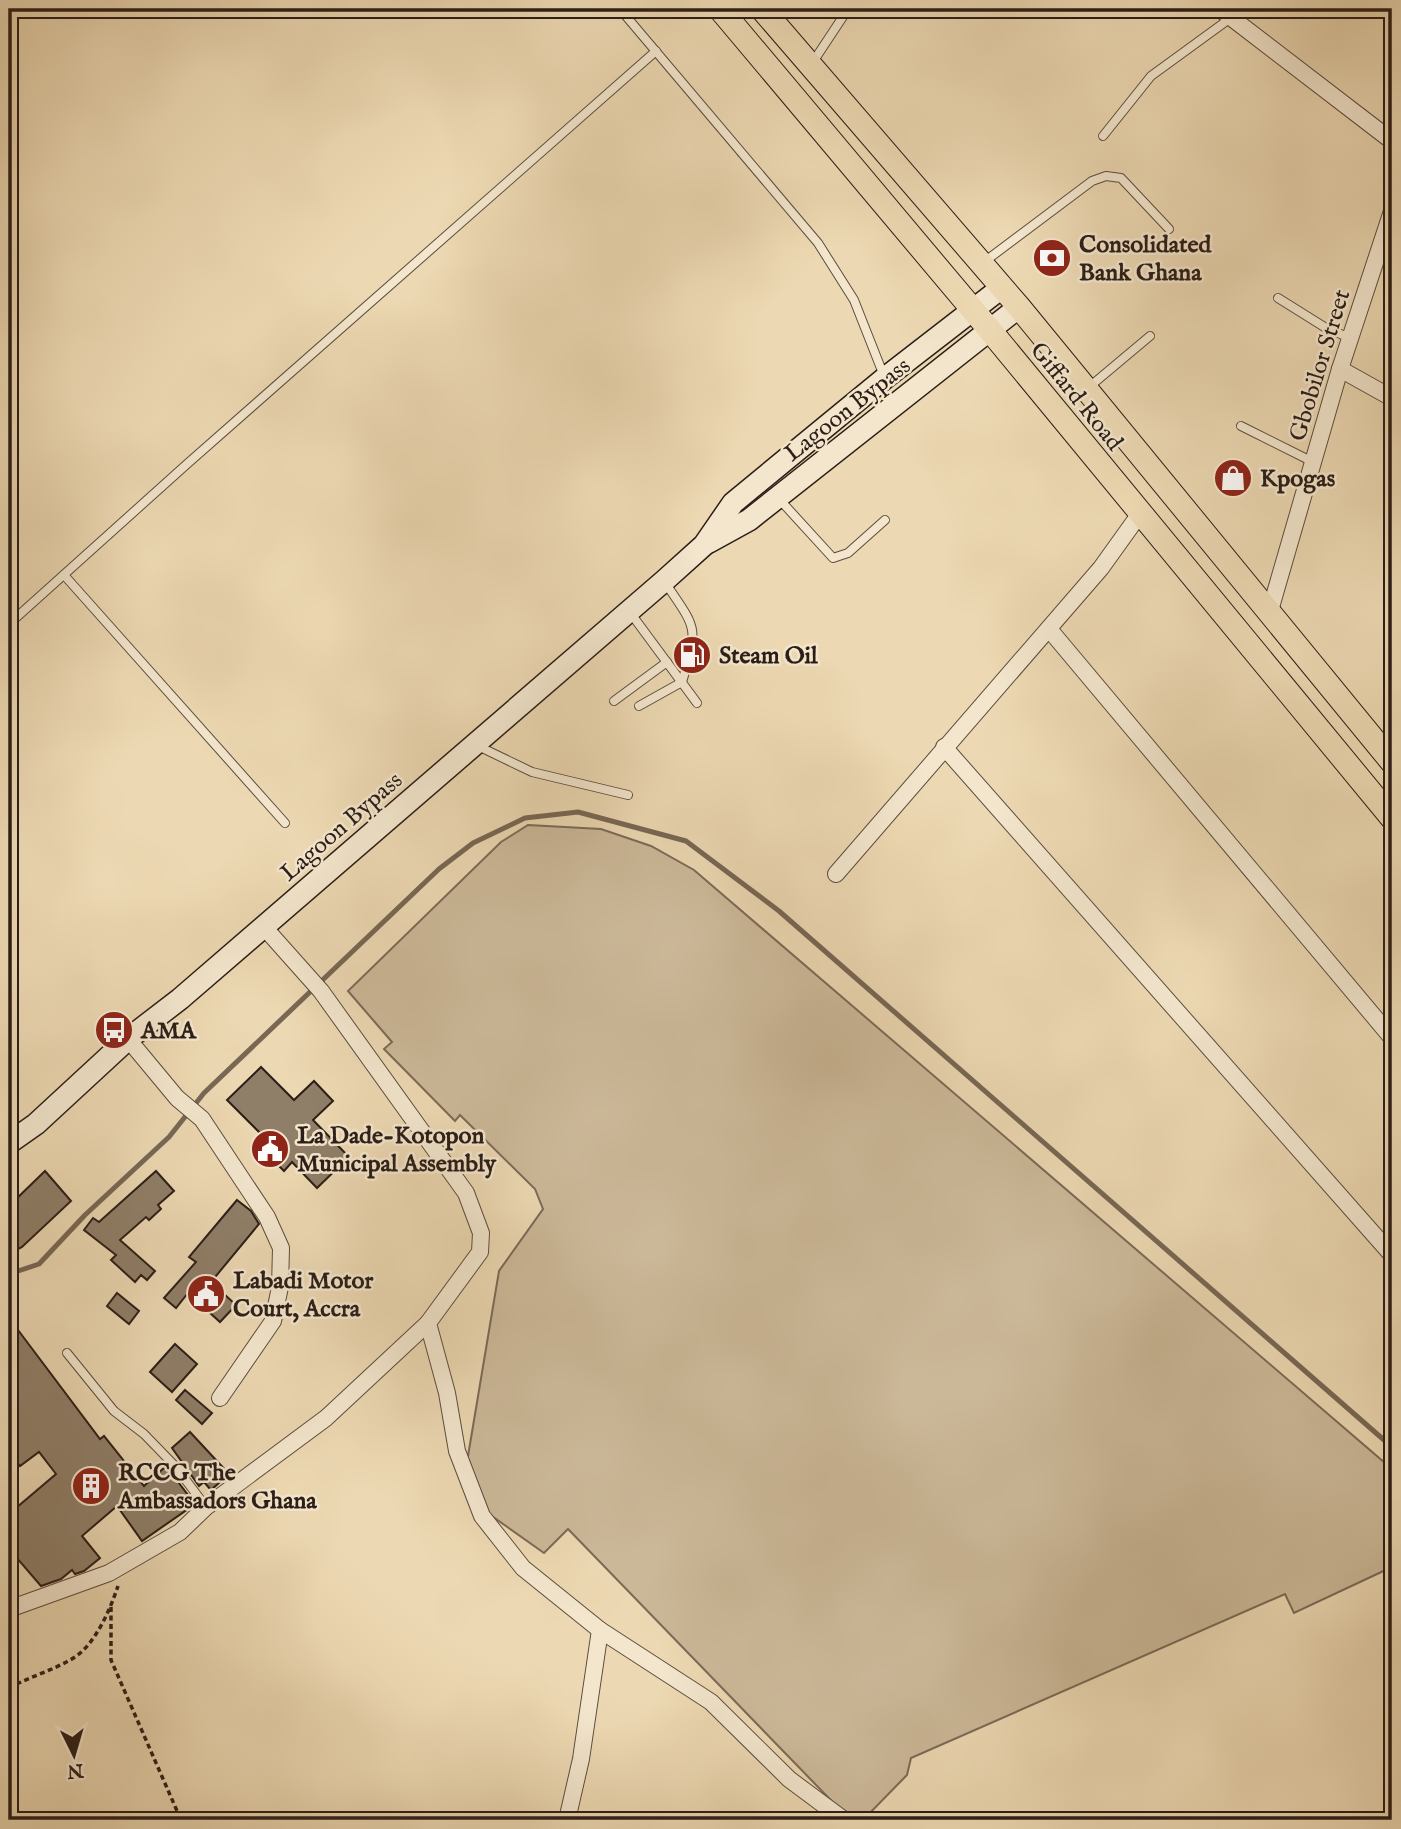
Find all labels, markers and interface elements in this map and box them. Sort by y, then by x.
place label: Consolidated Bank Ghana [1079,230,1212,289]
bank icon: Consolidated Bank Ghana [1031,237,1073,279]
street label: Gbobilor Street [1283,286,1358,445]
street label: Giffard Road [1022,336,1129,458]
street label: Lagoon Bypass [778,351,917,469]
shop icon: Kpogas [1212,457,1254,499]
place label: Kpogas [1260,464,1336,495]
fuel station icon: Steam Oil [671,634,713,676]
place label: Steam Oil [719,641,818,672]
street label: Lagoon Bypass [274,766,410,889]
bus stop icon: AMA [93,1009,135,1051]
place label: AMA [140,1016,198,1047]
place label: La Dade-Kotopon Municipal Assembly [297,1121,497,1180]
public building icon: La Dade-Kotopon Municipal Assembly [249,1128,291,1170]
place label: Labadi Motor Court, Accra [233,1266,373,1325]
public building icon: Labadi Motor Court, Accra [185,1273,227,1315]
place label: RCCG The Ambassadors Ghana [117,1458,317,1517]
building icon: RCCG The Ambassadors Ghana [70,1465,112,1507]
north arrow [38,1720,108,1790]
text: N [66,1757,86,1783]

